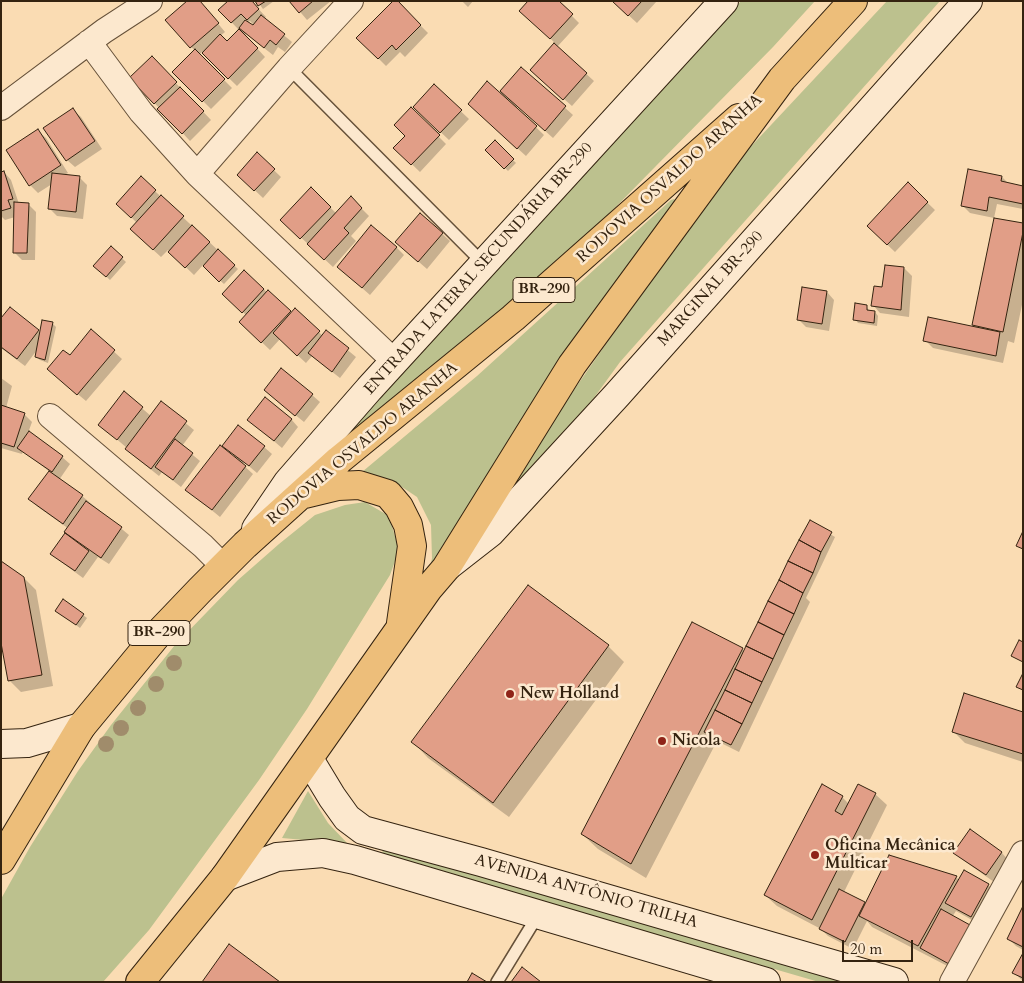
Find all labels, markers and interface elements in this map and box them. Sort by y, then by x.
street label: RODOVIA OSVALDO ARANHA [573,91,767,267]
street label: ENTRADA LATERAL SECUNDÁRIA BR-290 [361,139,597,399]
street label: MARGINAL BR-290 [654,227,768,351]
road number: BR-290 [513,278,575,302]
street label: RODOVIA OSVALDO ARANHA [264,359,462,529]
road number: BR-290 [128,620,190,646]
place label: New Holland [520,684,619,704]
marker: New Holland [504,688,516,700]
place label: Nicola [672,731,721,751]
marker: Nicola [656,735,668,747]
place label: Oficina Mecânica Multicar [825,836,955,874]
marker: Oficina Mecânica Multicar [809,849,821,861]
street label: AVENIDA ANTÔNIO TRILHA [472,851,700,933]
scale bar [844,930,915,962]
text: 20 m [850,939,882,959]

